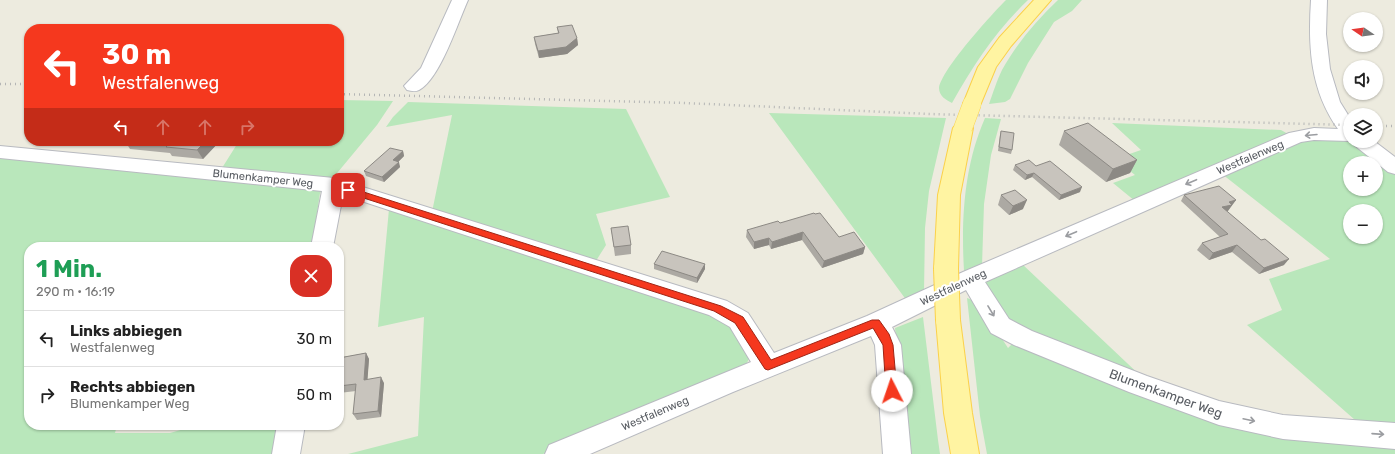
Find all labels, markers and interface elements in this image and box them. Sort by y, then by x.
north arrow [1343,12,1383,52]
map controls [1343,12,1383,244]
text: 30 m [102,38,171,71]
icon: left [36,40,88,92]
button: sound [1343,60,1383,100]
text: Westfalenweg [102,72,219,94]
button: layers [1343,108,1383,148]
icon: left [110,116,132,138]
icon: ahead [152,116,174,138]
icon: ahead [194,116,216,138]
icon: right [236,116,258,138]
one-way arrow [1305,131,1318,139]
street label: Westfalenweg [1215,137,1286,177]
button: + [1343,156,1383,196]
street label: Blumenkamper Weg [212,167,314,190]
pin [331,173,365,207]
icon: arrive [337,179,359,201]
one-way arrow [1185,179,1197,187]
button: − [1343,204,1383,244]
one-way arrow [1066,231,1078,238]
text: 1 Min. [36,255,102,283]
button: close [290,255,332,297]
street label: Westfalenweg [918,266,988,308]
text: 290 m · 16:19 [36,284,115,299]
one-way arrow [988,305,996,317]
text: Links abbiegen [70,322,182,340]
icon: left [36,328,58,350]
text: 30 m [296,330,332,348]
text: Westfalenweg [70,340,155,355]
street label: Blumenkamper Weg [1107,366,1225,422]
position arrow [871,370,913,412]
text: Rechts abbiegen [70,378,195,396]
icon: right [36,384,58,406]
text: 50 m [297,386,332,404]
street label: Westfalenweg [620,393,691,433]
text: Blumenkamper Weg [70,396,190,411]
one-way arrow [1242,416,1255,424]
one-way arrow [1371,431,1384,438]

